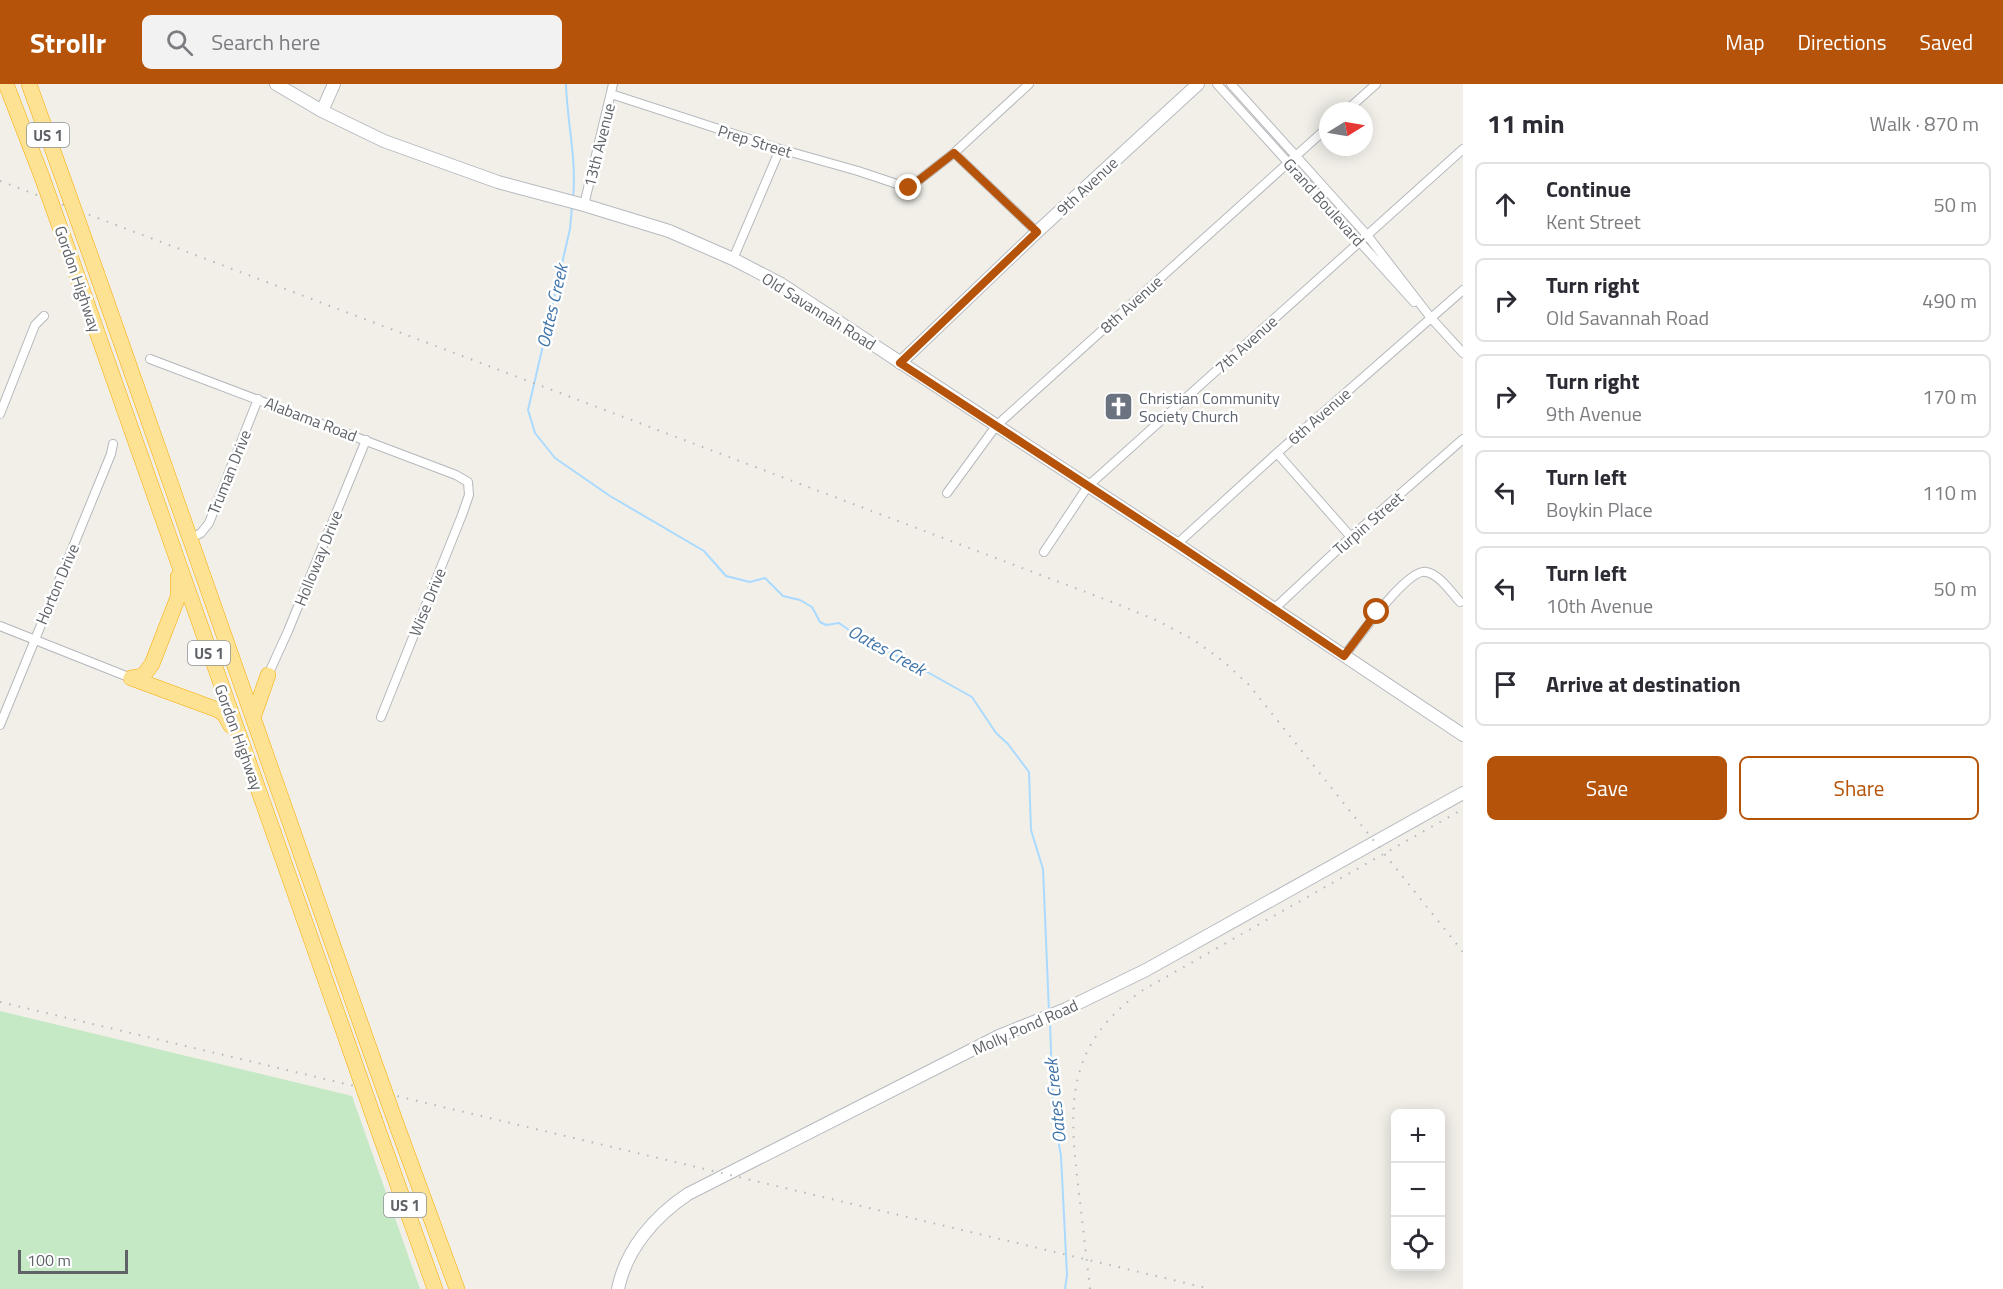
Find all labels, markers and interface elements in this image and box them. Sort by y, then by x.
search box [142,15,562,69]
text: Strollr [30,21,106,64]
text: Search here [211,25,320,59]
icon: search [163,26,196,59]
text: Map [1725,26,1765,58]
text: Directions [1798,26,1887,58]
text: Saved [1920,26,1973,58]
street label: 13th Avenue [577,101,621,189]
north arrow [1319,102,1373,156]
text: 11 min [1487,104,1565,143]
text: Walk · 870 m [1870,108,1979,139]
street label: Prep Street [715,118,795,164]
road number: US 1 [27,123,69,147]
street label: 9th Avenue [1051,151,1123,221]
street label: Grand Boulevard [1278,152,1370,252]
text: Continue [1546,172,1631,206]
route end [895,174,921,200]
icon: ahead [1489,188,1522,221]
text: 50 m [1933,189,1977,220]
text: Kent Street [1546,206,1641,237]
street label: Gordon Highway [49,222,108,336]
water label: Oates Creek [529,260,575,351]
street label: Old Savannah Road [757,266,881,356]
text: Turn right [1546,268,1640,302]
street label: 8th Avenue [1094,269,1168,339]
icon: right [1489,284,1522,317]
text: 490 m [1922,285,1977,316]
text: Old Savannah Road [1546,302,1709,333]
street label: 7th Avenue [1209,309,1283,379]
text: Turn right [1546,364,1640,398]
icon: right [1489,380,1522,413]
text: 170 m [1922,381,1977,412]
street label: 6th Avenue [1282,382,1356,450]
place label: Christian Community Society Church [1139,386,1280,428]
street label: Alabama Road [261,390,361,448]
church icon: Christian Community Society Church [1102,391,1134,423]
text: 9th Avenue [1546,398,1642,429]
street label: Truman Drive [201,426,257,518]
text: Turn left [1546,460,1627,494]
icon: left [1489,476,1522,509]
text: 110 m [1922,477,1977,508]
street label: Turpin Street [1328,485,1409,560]
text: Boykin Place [1546,494,1653,525]
street label: Holloway Drive [288,507,348,609]
street label: Horton Drive [29,540,85,628]
text: Turn left [1546,556,1627,590]
street label: Wise Drive [402,564,452,640]
icon: left [1489,572,1522,605]
text: 50 m [1933,573,1977,604]
text: 10th Avenue [1546,590,1653,621]
route start [1363,598,1389,624]
water label: Oates Creek [843,618,933,683]
road number: US 1 [188,641,230,665]
text: Arrive at destination [1546,667,1741,701]
icon: arrive [1489,668,1522,701]
street label: Gordon Highway [209,681,269,794]
button: Save [1487,756,1727,820]
button: Share [1739,756,1979,820]
street label: Molly Pond Road [968,993,1082,1061]
water label: Oates Creek [1037,1055,1073,1145]
map controls [1391,1109,1445,1271]
button: + [1391,1109,1445,1163]
button: − [1391,1163,1445,1217]
road number: US 1 [384,1193,426,1217]
button: locate [1391,1217,1445,1271]
scale bar [18,1247,128,1274]
text: 100 m [27,1248,71,1272]

